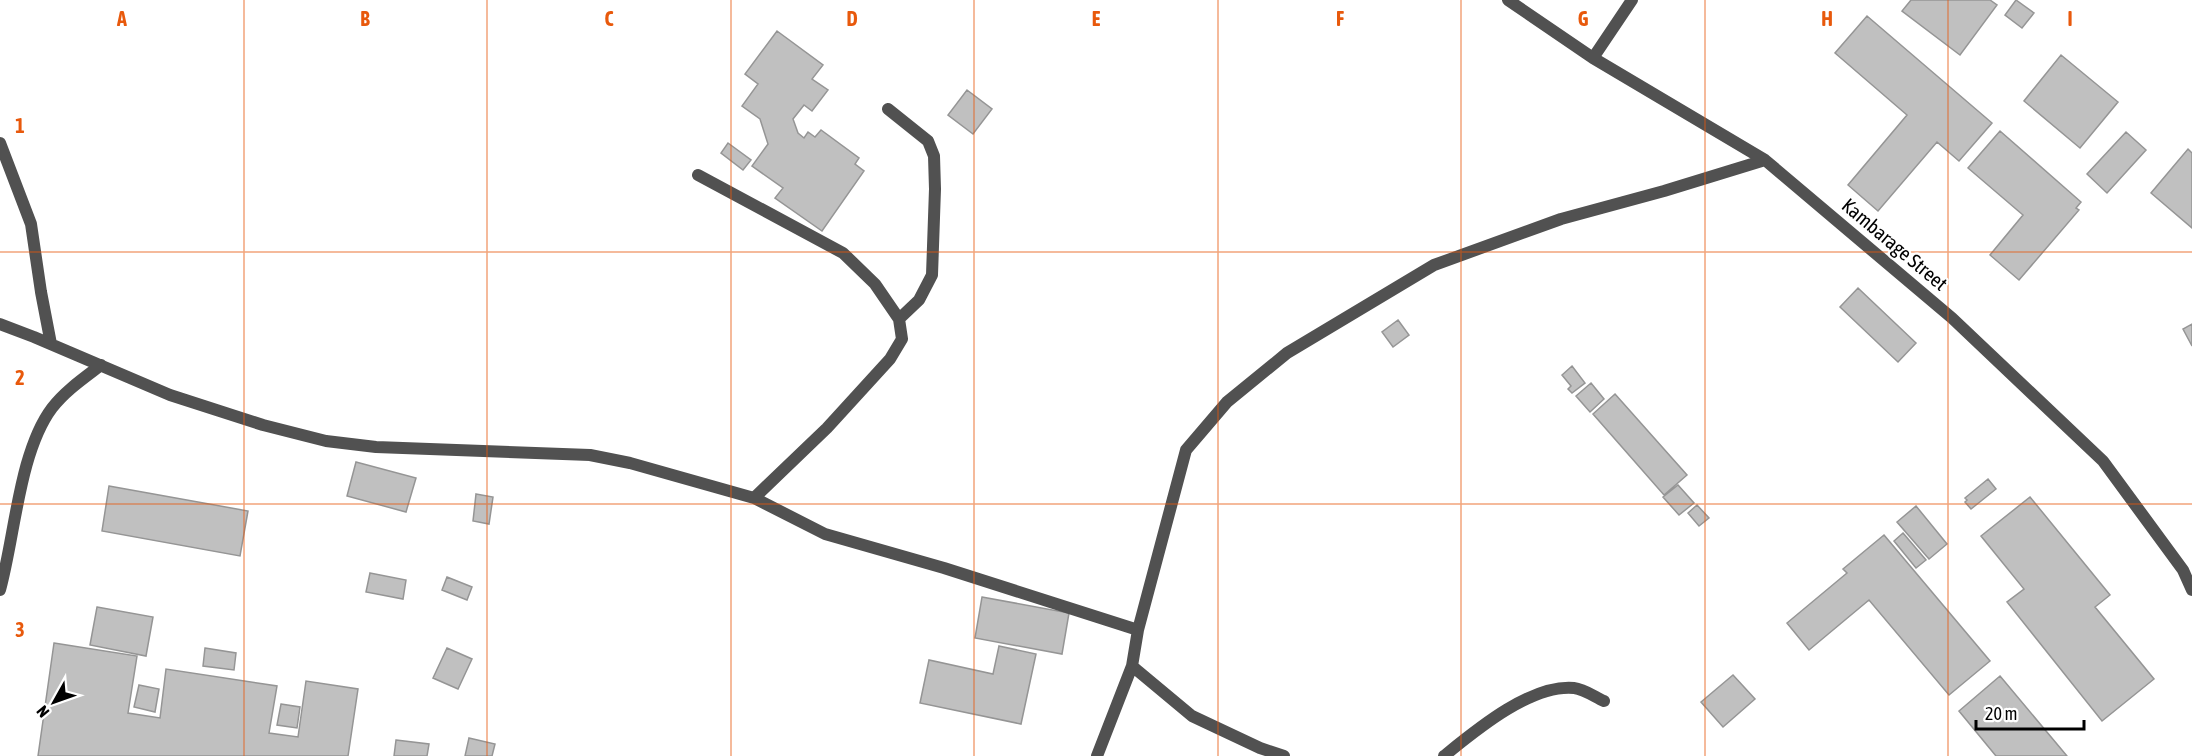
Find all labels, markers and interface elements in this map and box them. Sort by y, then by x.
text: A [116,7,127,30]
text: B [360,7,370,30]
text: C [605,7,614,30]
text: D [846,7,858,30]
text: E [1092,7,1101,30]
text: F [1336,7,1344,30]
text: G [1578,7,1589,30]
text: H [1821,7,1833,30]
text: I [2067,7,2073,30]
text: 1 [15,114,25,137]
street label: Kambarage Street [1838,193,1953,295]
text: 2 [15,366,25,389]
text: 3 [15,618,25,641]
north arrow [24,672,84,732]
scale bar [1976,693,2084,731]
text: N [33,702,52,721]
text: 20 m [1985,703,2017,724]

